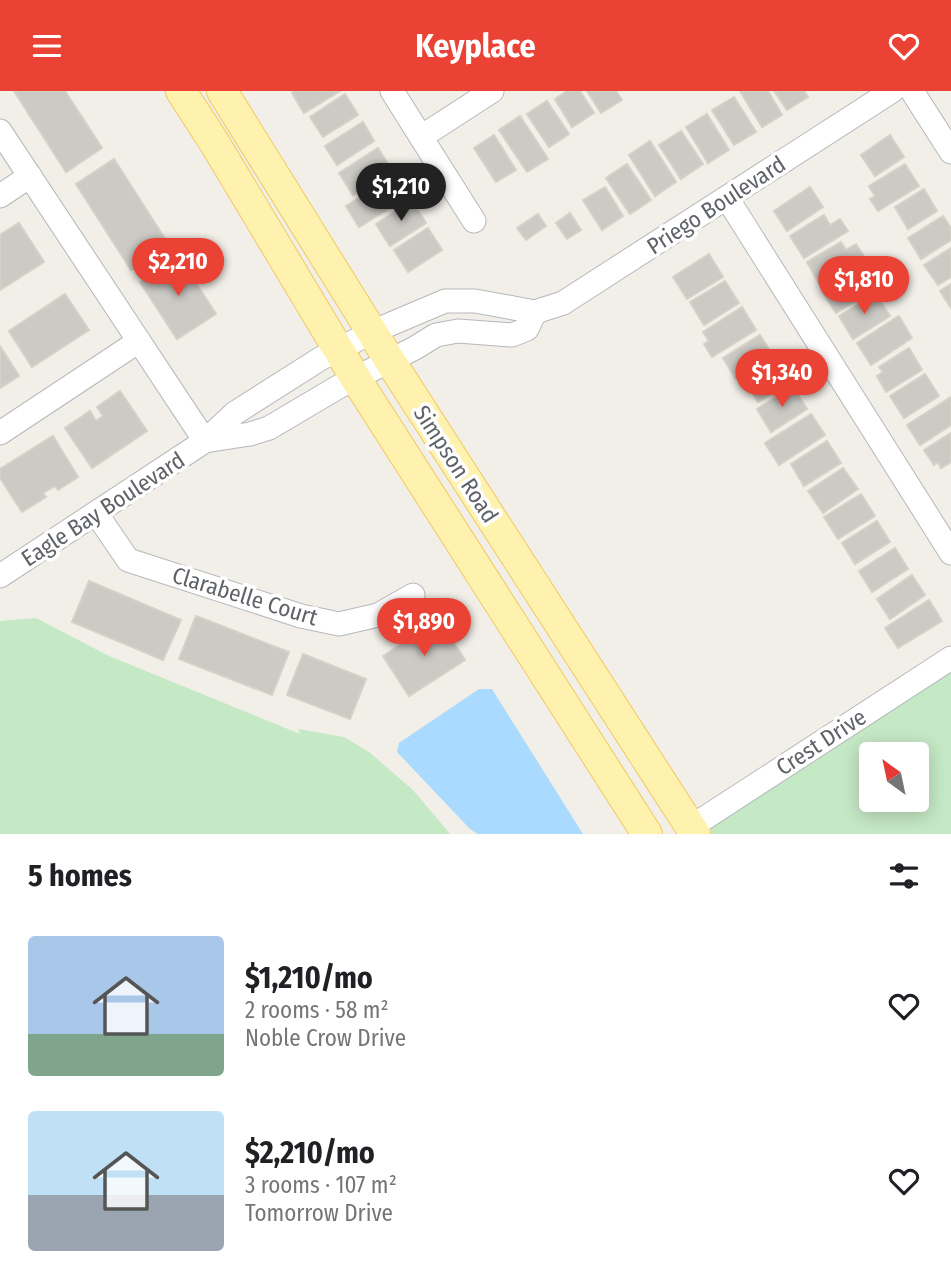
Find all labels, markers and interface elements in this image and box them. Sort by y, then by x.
icon: menu [28,27,66,65]
text: Keyplace [415,27,536,65]
icon: heart [885,27,923,65]
street label: Priego Boulevard [641,150,791,260]
pin: $1,210 [344,163,458,223]
text: $1,210 [372,172,430,200]
pin: $2,210 [121,239,235,298]
text: $2,210 [148,247,208,275]
pin: $1,810 [807,257,921,316]
text: $1,810 [834,265,894,293]
pin: $1,340 [725,349,839,409]
text: $1,340 [751,358,813,386]
street label: Simpson Road [408,400,504,528]
street label: Eagle Bay Boulevard [16,446,190,572]
street label: Clarabelle Court [169,561,322,632]
pin: $1,890 [367,599,481,658]
text: $1,890 [393,607,455,635]
street label: Crest Drive [771,703,871,781]
north arrow [859,742,929,812]
map controls [859,742,929,812]
icon: filters [885,857,923,895]
text: 5 homes [28,858,132,894]
text: $1,210/mo [245,960,373,996]
icon: home [84,964,168,1048]
icon: heart [885,987,923,1025]
text: 2 rooms · 58 m² [245,996,389,1024]
text: Noble Crow Drive [245,1024,406,1052]
text: $2,210/mo [245,1135,375,1171]
icon: home [84,1139,168,1223]
icon: heart [885,1162,923,1200]
text: 3 rooms · 107 m² [245,1171,397,1199]
text: Tomorrow Drive [245,1199,393,1227]

